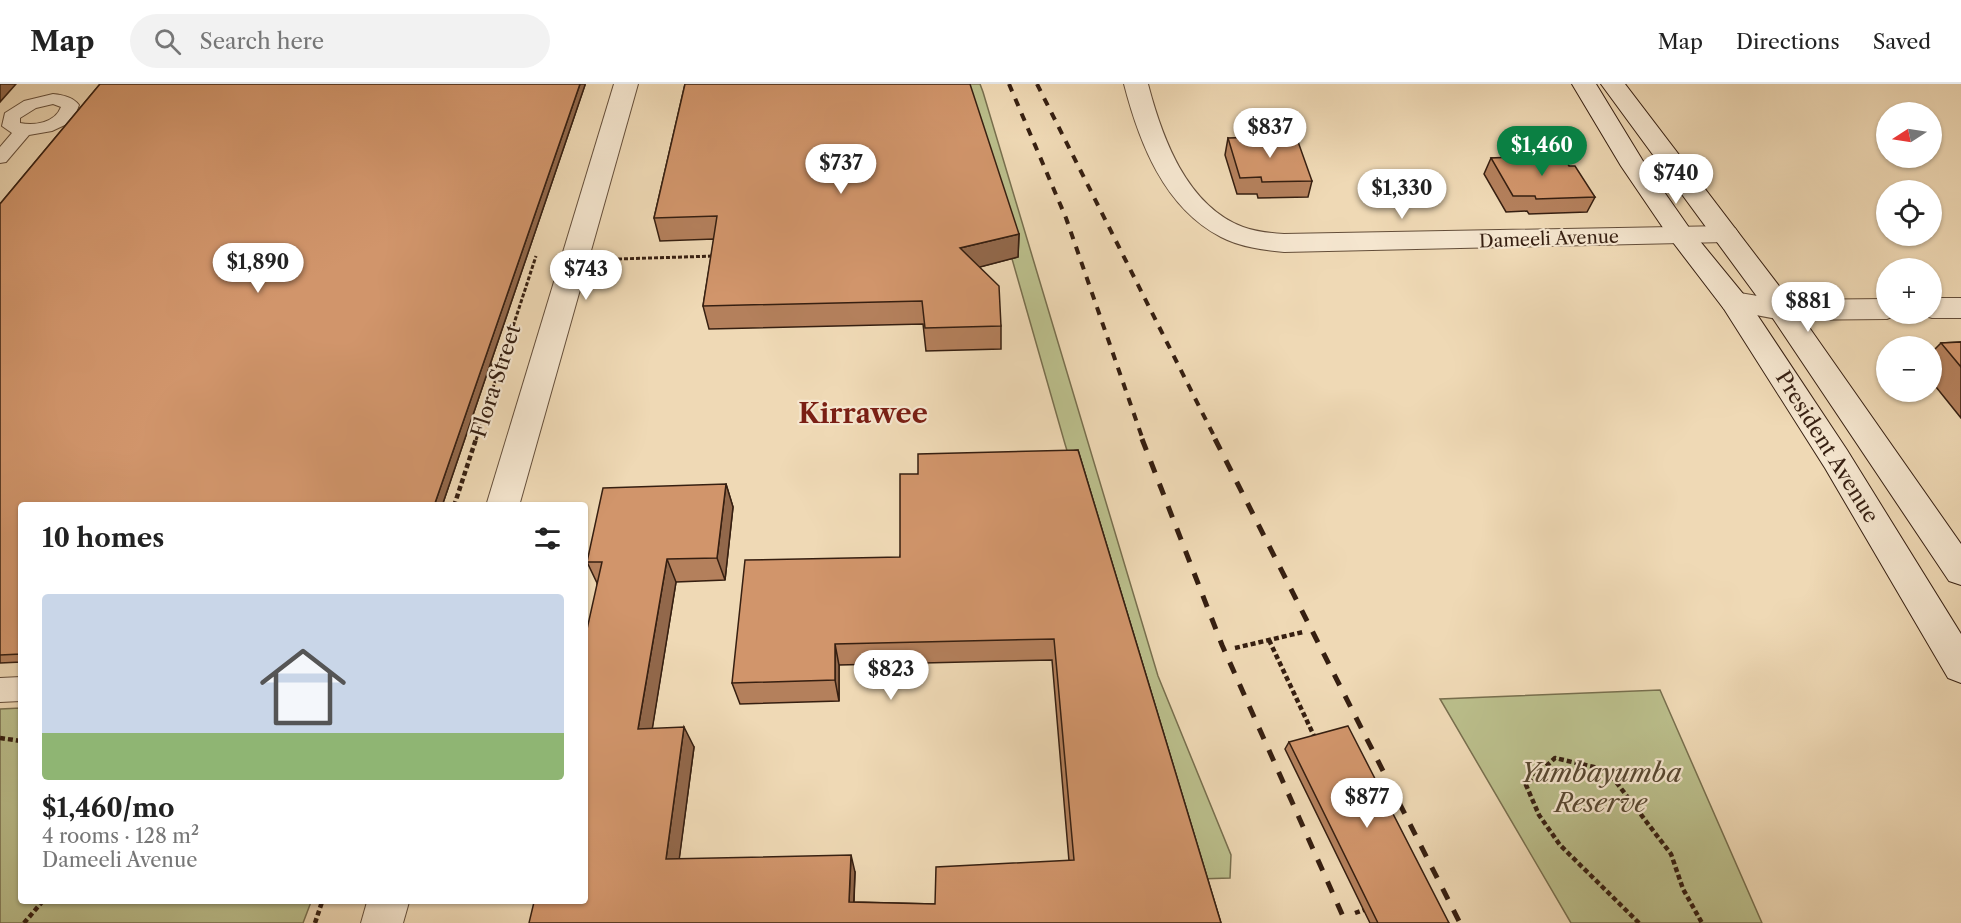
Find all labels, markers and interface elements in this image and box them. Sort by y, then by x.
search box [130,14,550,68]
text: Map [30,24,94,58]
icon: search [151,25,184,58]
text: Search here [199,28,324,55]
text: Map [1658,29,1703,54]
text: Directions [1736,29,1840,54]
text: Saved [1873,29,1931,54]
north arrow [1876,102,1942,168]
map controls [1876,102,1942,402]
pin: $837 [1234,108,1306,159]
text: $837 [1247,115,1293,139]
pin: $1,460 [1493,126,1591,177]
text: $1,460 [1511,133,1573,157]
pin: $737 [805,144,877,195]
text: $737 [819,151,863,175]
pin: $740 [1640,154,1712,205]
text: $740 [1653,161,1699,185]
pin: $1,330 [1353,169,1451,220]
text: $1,330 [1371,176,1433,200]
button: locate [1876,180,1942,246]
street label: Dameeli Avenue [1479,226,1619,252]
pin: $1,890 [209,243,307,294]
text: $1,890 [227,250,289,274]
pin: $743 [550,250,622,301]
text: $743 [564,257,608,281]
button: + [1876,258,1942,324]
pin: $881 [1772,282,1844,333]
text: $881 [1786,289,1830,313]
street label: Flora Street [465,321,526,441]
button: − [1876,336,1942,402]
street label: President Avenue [1771,366,1884,527]
district label: Kirrawee [798,397,928,430]
text: 10 homes [42,522,164,554]
icon: filters [531,522,564,555]
icon: home [249,633,357,741]
pin: $823 [855,650,927,701]
text: $823 [868,657,914,681]
park label: Yumbayumba Reserve [1520,757,1682,819]
pin: $877 [1331,778,1403,829]
text: $877 [1345,785,1389,809]
text: $1,460/mo [42,792,175,824]
text: 4 rooms · 128 m² [42,824,199,848]
text: Dameeli Avenue [42,848,197,872]

